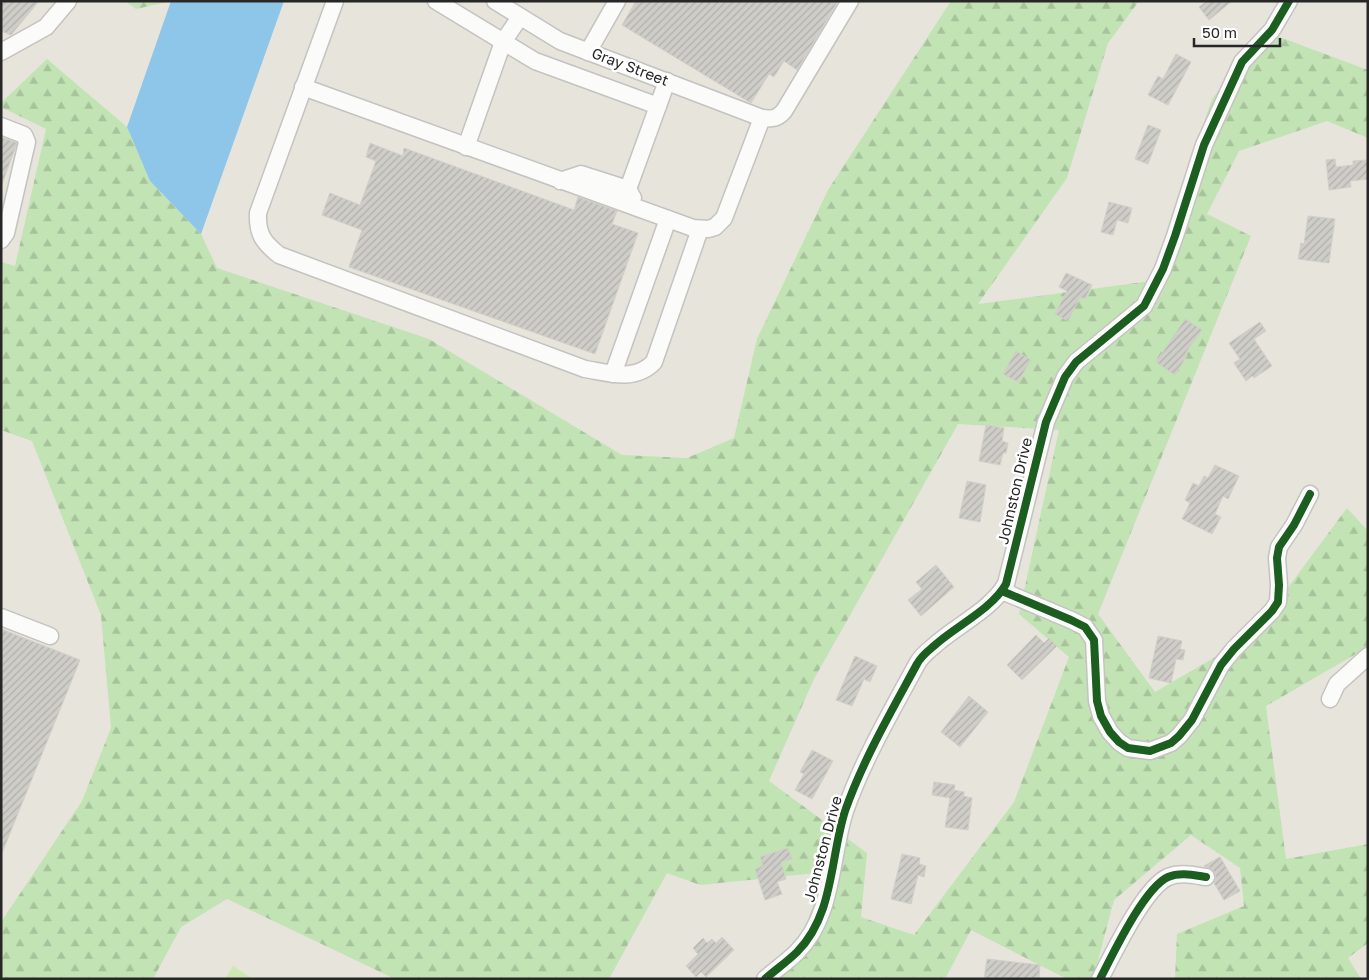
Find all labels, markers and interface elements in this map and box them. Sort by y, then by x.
scale bar [1194,15,1280,47]
text: 50 m [1202,23,1237,41]
street label: Gray Street [589,43,671,89]
street label: Johnston Drive [993,435,1035,546]
street label: Johnston Drive [799,794,845,904]

